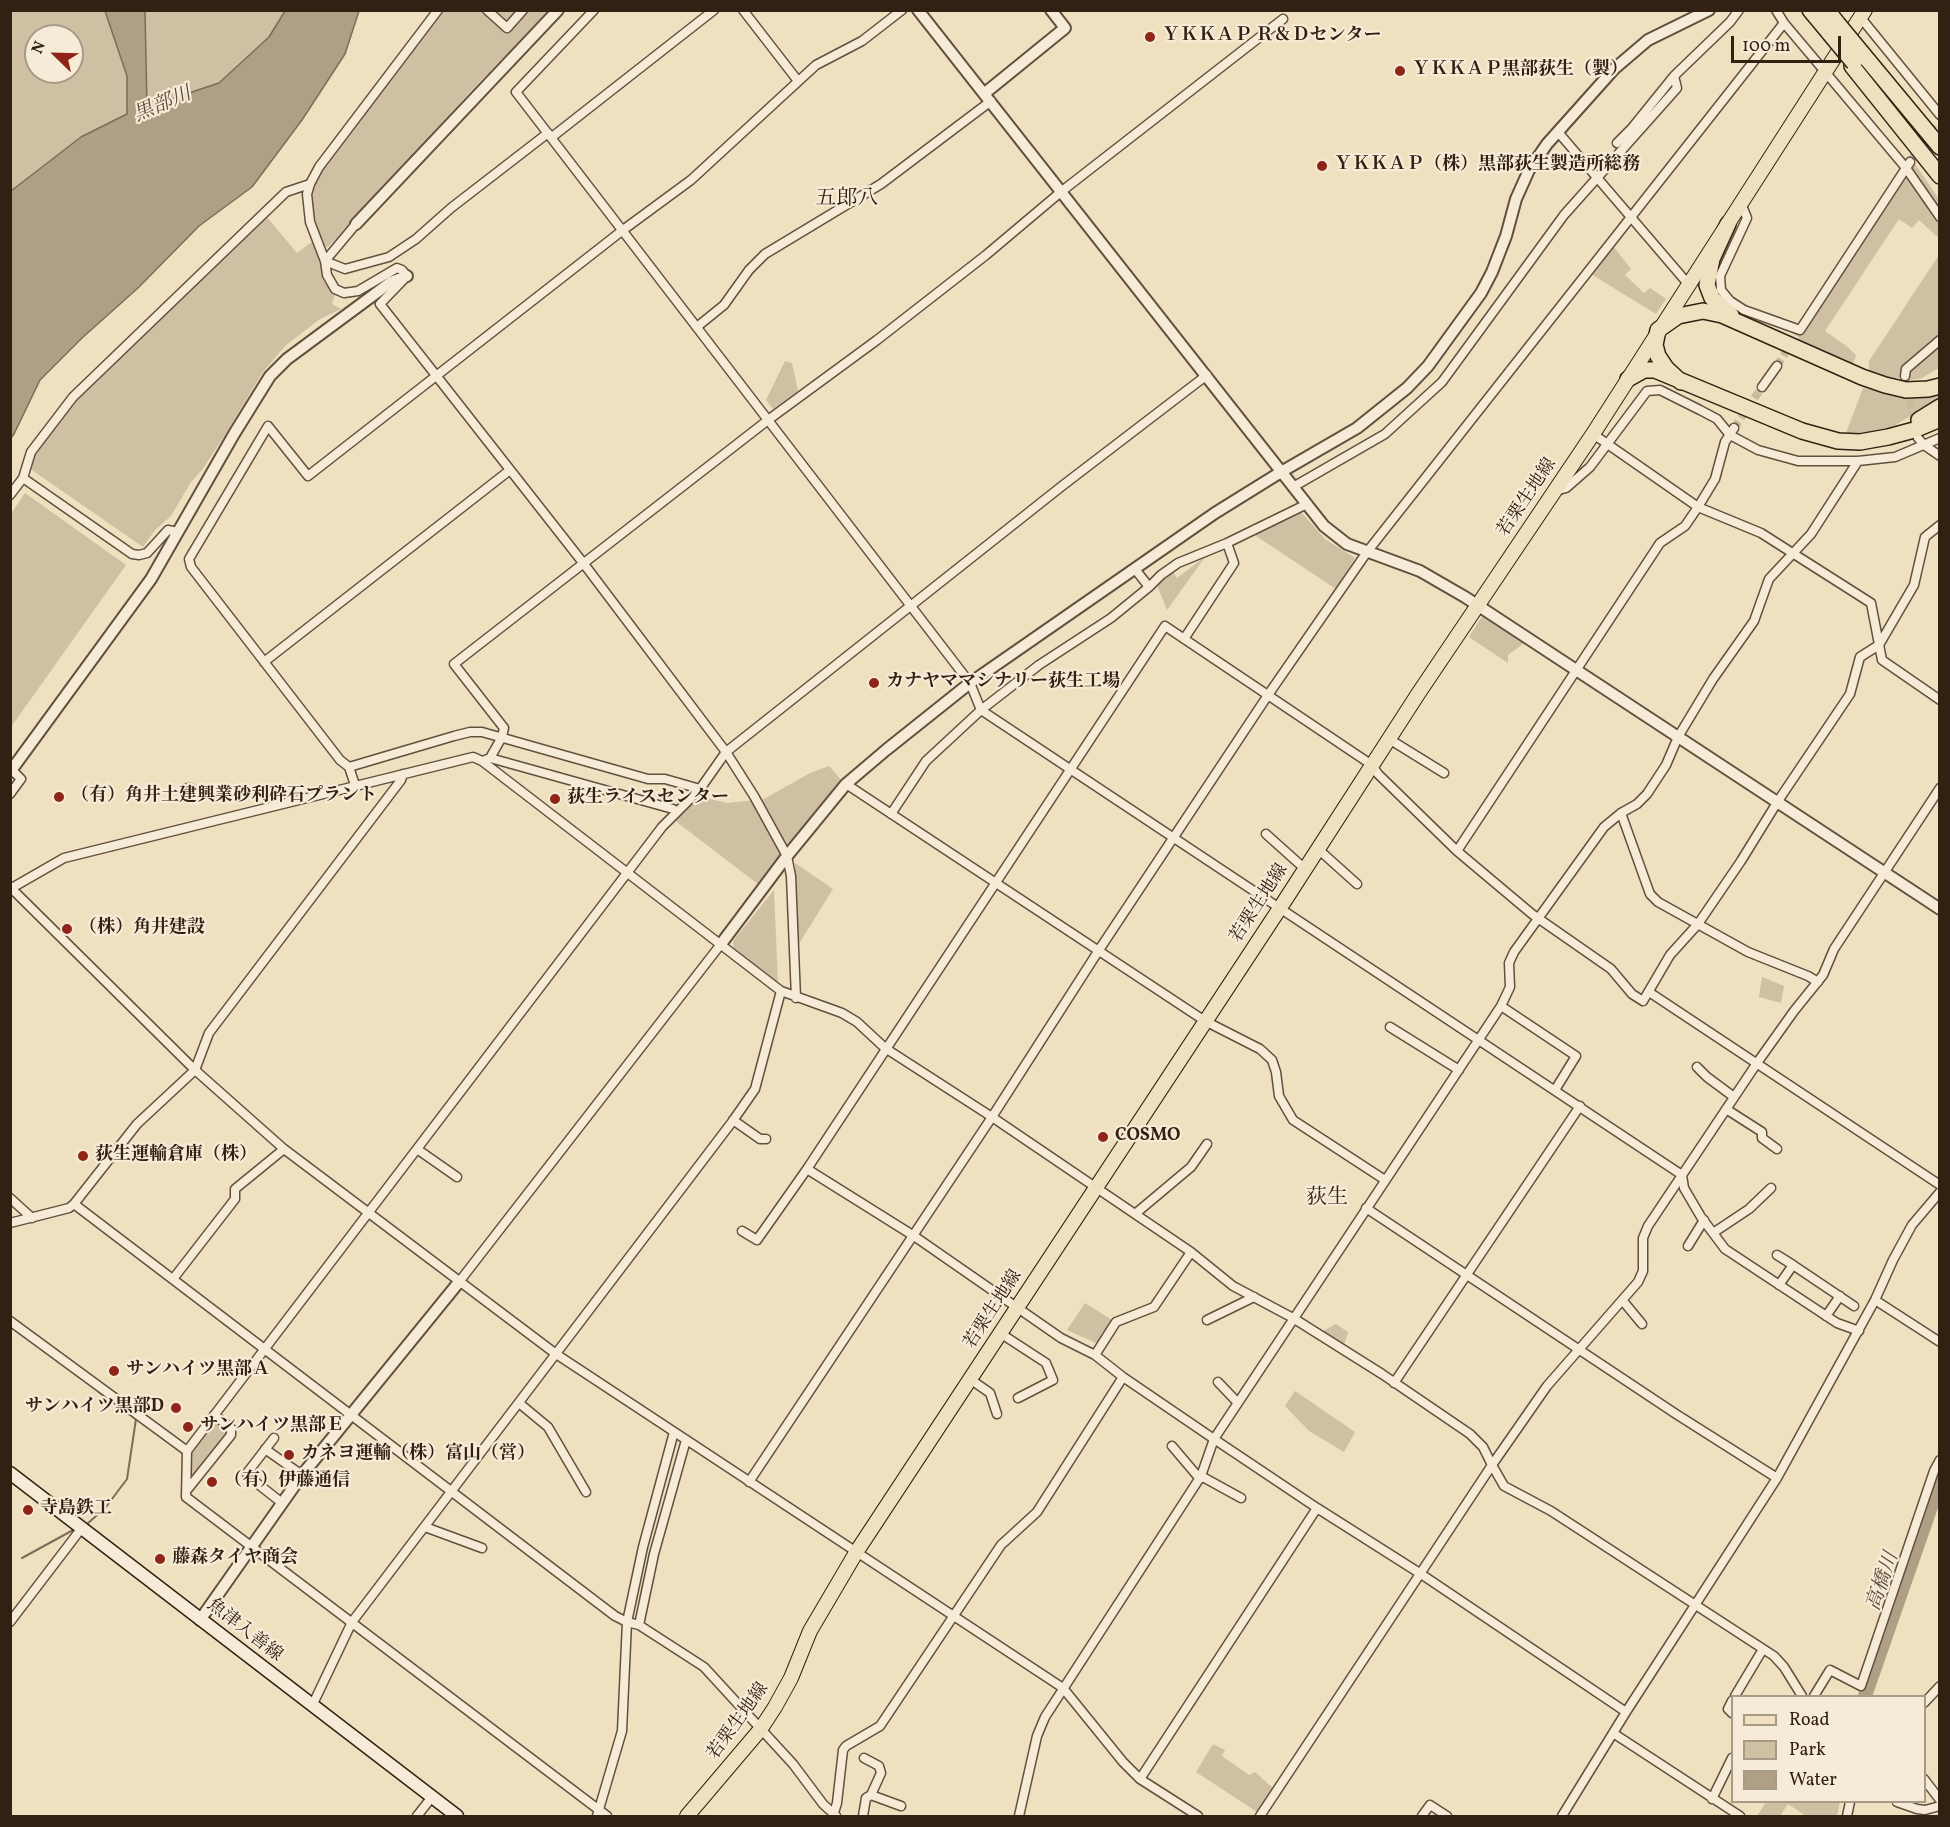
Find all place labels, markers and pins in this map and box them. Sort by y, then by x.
place label: ＹＫＫＡＰ Ｒ＆Ｄセンター [1162,26,1382,48]
marker: ＹＫＫＡＰ Ｒ＆Ｄセンター [1143,30,1157,44]
place label: ＹＫＫＡＰ黒部荻生（製） [1412,60,1628,82]
marker: ＹＫＫＡＰ黒部荻生（製） [1393,64,1407,78]
place label: ＹＫＫＡＰ（株）黒部荻生製造所総務 [1334,155,1640,177]
marker: ＹＫＫＡＰ（株）黒部荻生製造所総務 [1315,159,1329,173]
place label: カナヤママシナリー荻生工場 [886,672,1120,694]
marker: カナヤママシナリー荻生工場 [867,676,881,690]
place label: （有）角井土建興業砂利砕石プラント [71,786,377,808]
place label: 荻生ライスセンター [567,788,729,810]
marker: （有）角井土建興業砂利砕石プラント [52,790,66,804]
marker: 荻生ライスセンター [548,792,562,806]
place label: （株）角井建設 [79,918,205,940]
marker: （株）角井建設 [60,922,74,936]
place label: COSMO [1115,1126,1181,1148]
marker: COSMO [1096,1130,1110,1144]
place label: 荻生運輸倉庫（株） [95,1145,257,1167]
marker: 荻生運輸倉庫（株） [76,1149,90,1163]
place label: サンハイツ黒部Ａ [126,1360,270,1382]
marker: サンハイツ黒部Ａ [107,1364,121,1378]
place label: サンハイツ黒部D [25,1397,164,1419]
marker: サンハイツ黒部D [169,1401,183,1415]
place label: サンハイツ黒部Ｅ [200,1416,344,1438]
marker: サンハイツ黒部Ｅ [181,1420,195,1434]
place label: カネヨ運輸（株）富山（営） [301,1444,535,1466]
marker: カネヨ運輸（株）富山（営） [282,1448,296,1462]
place label: （有）伊藤通信 [224,1471,350,1493]
marker: （有）伊藤通信 [205,1475,219,1489]
place label: 寺島鉄工 [40,1499,112,1521]
marker: 寺島鉄工 [21,1503,35,1517]
place label: 藤森タイヤ商会 [172,1548,298,1570]
marker: 藤森タイヤ商会 [153,1552,167,1566]

